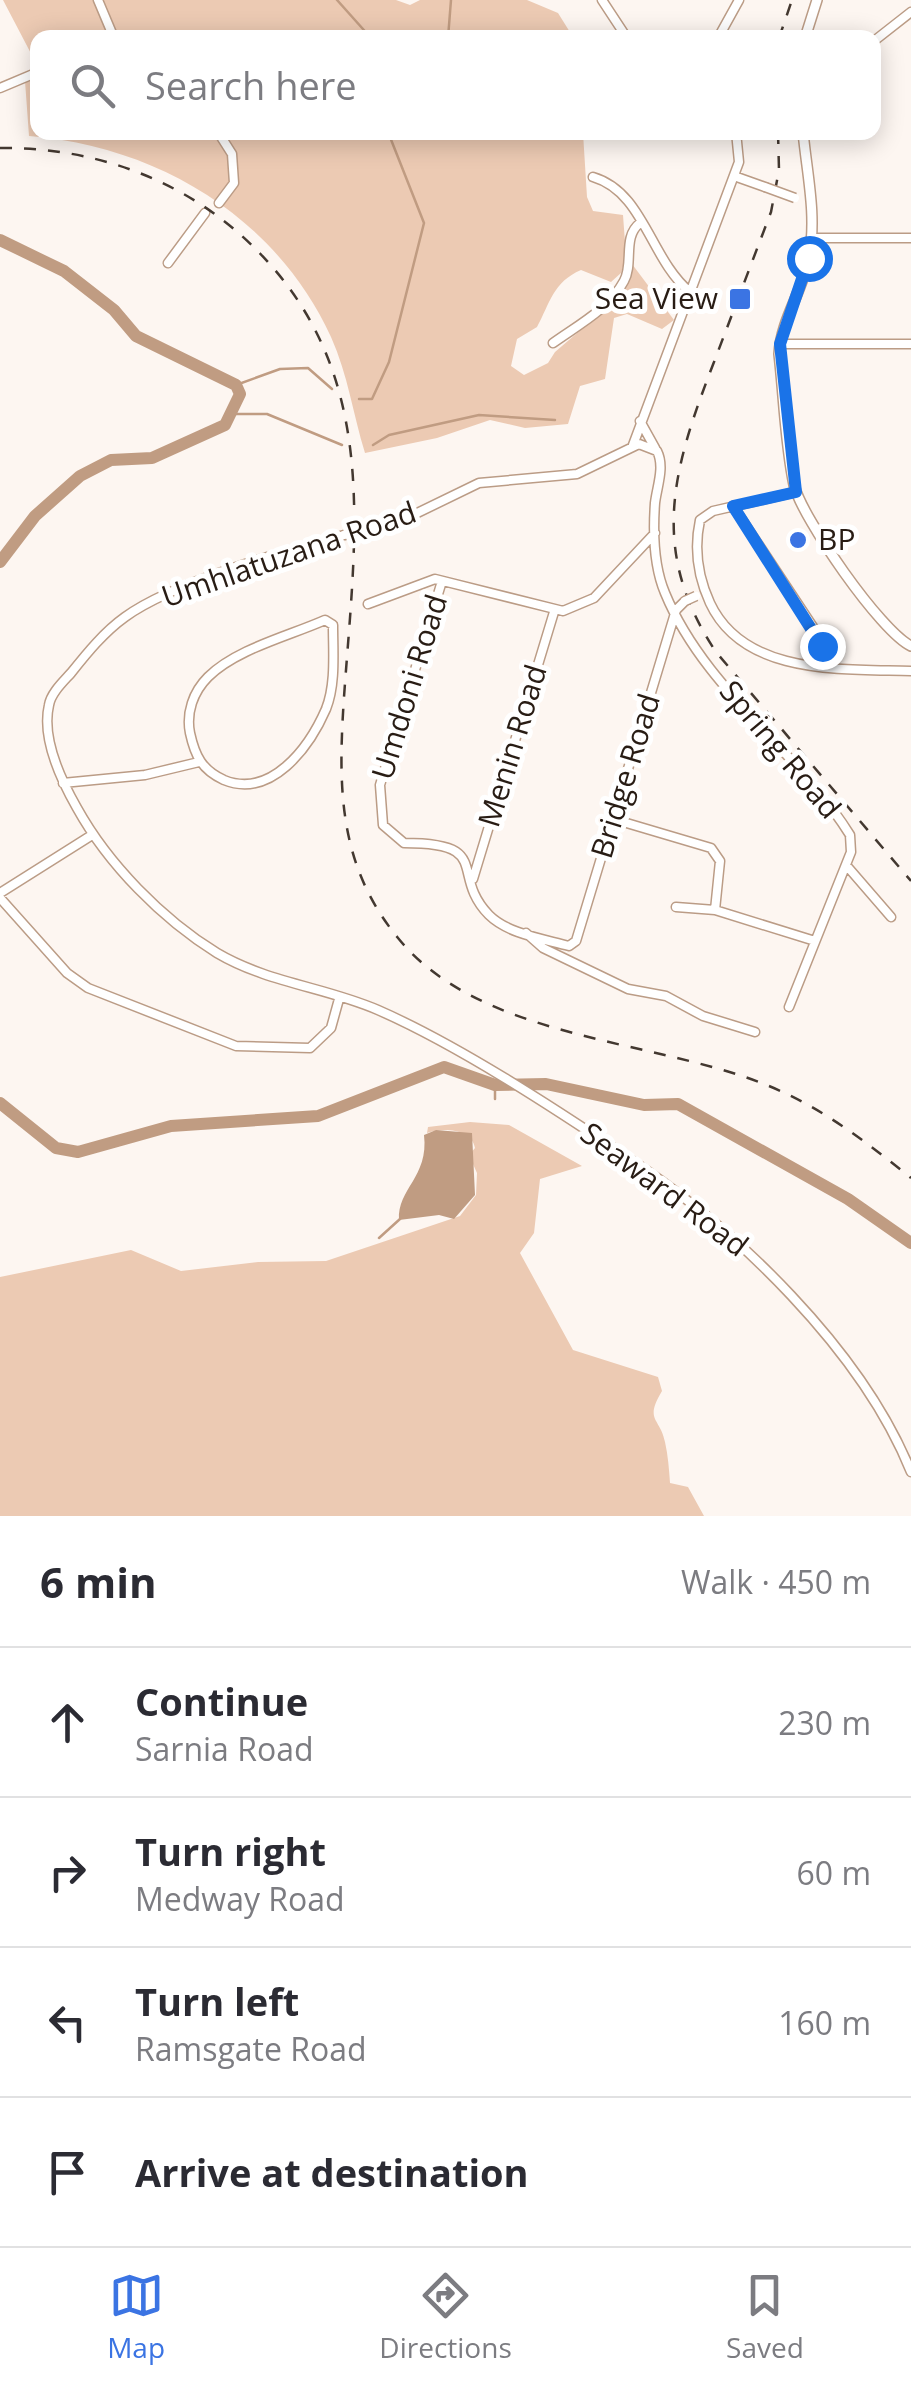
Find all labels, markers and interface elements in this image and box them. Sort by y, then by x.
search box [30,30,881,140]
icon: search [65,58,120,113]
text: Search here [145,59,357,111]
route start [787,236,833,282]
place label: Sea View [595,277,718,318]
marker: Sea View [727,286,753,312]
street label: Umhlatuzana Road [156,491,421,616]
place label: BP [818,518,855,559]
marker: BP [787,529,809,551]
street label: Umdoni Road [361,589,456,784]
route end [800,624,846,670]
street label: Menin Road [467,659,556,832]
street label: Spring Road [711,671,851,827]
street label: Bridge Road [580,688,669,863]
street label: Seaward Road [573,1112,757,1265]
text: 6 min [40,1553,157,1610]
text: Walk · 450 m [681,1560,871,1603]
text: Continue [135,1675,308,1727]
icon: ahead [40,1695,95,1750]
text: 230 m [778,1701,871,1744]
text: Sarnia Road [135,1727,314,1770]
text: Turn right [135,1825,326,1877]
icon: right [40,1845,95,1900]
text: 60 m [796,1851,871,1894]
text: Medway Road [135,1877,345,1920]
text: Turn left [135,1975,299,2027]
icon: left [40,1995,95,2050]
text: 160 m [778,2001,871,2044]
text: Ramsgate Road [135,2027,367,2070]
icon: arrive [40,2145,95,2200]
text: Arrive at destination [135,2146,529,2198]
tab: Map [107,2268,165,2366]
tab: Directions [379,2268,512,2366]
tab: Saved [726,2268,804,2366]

